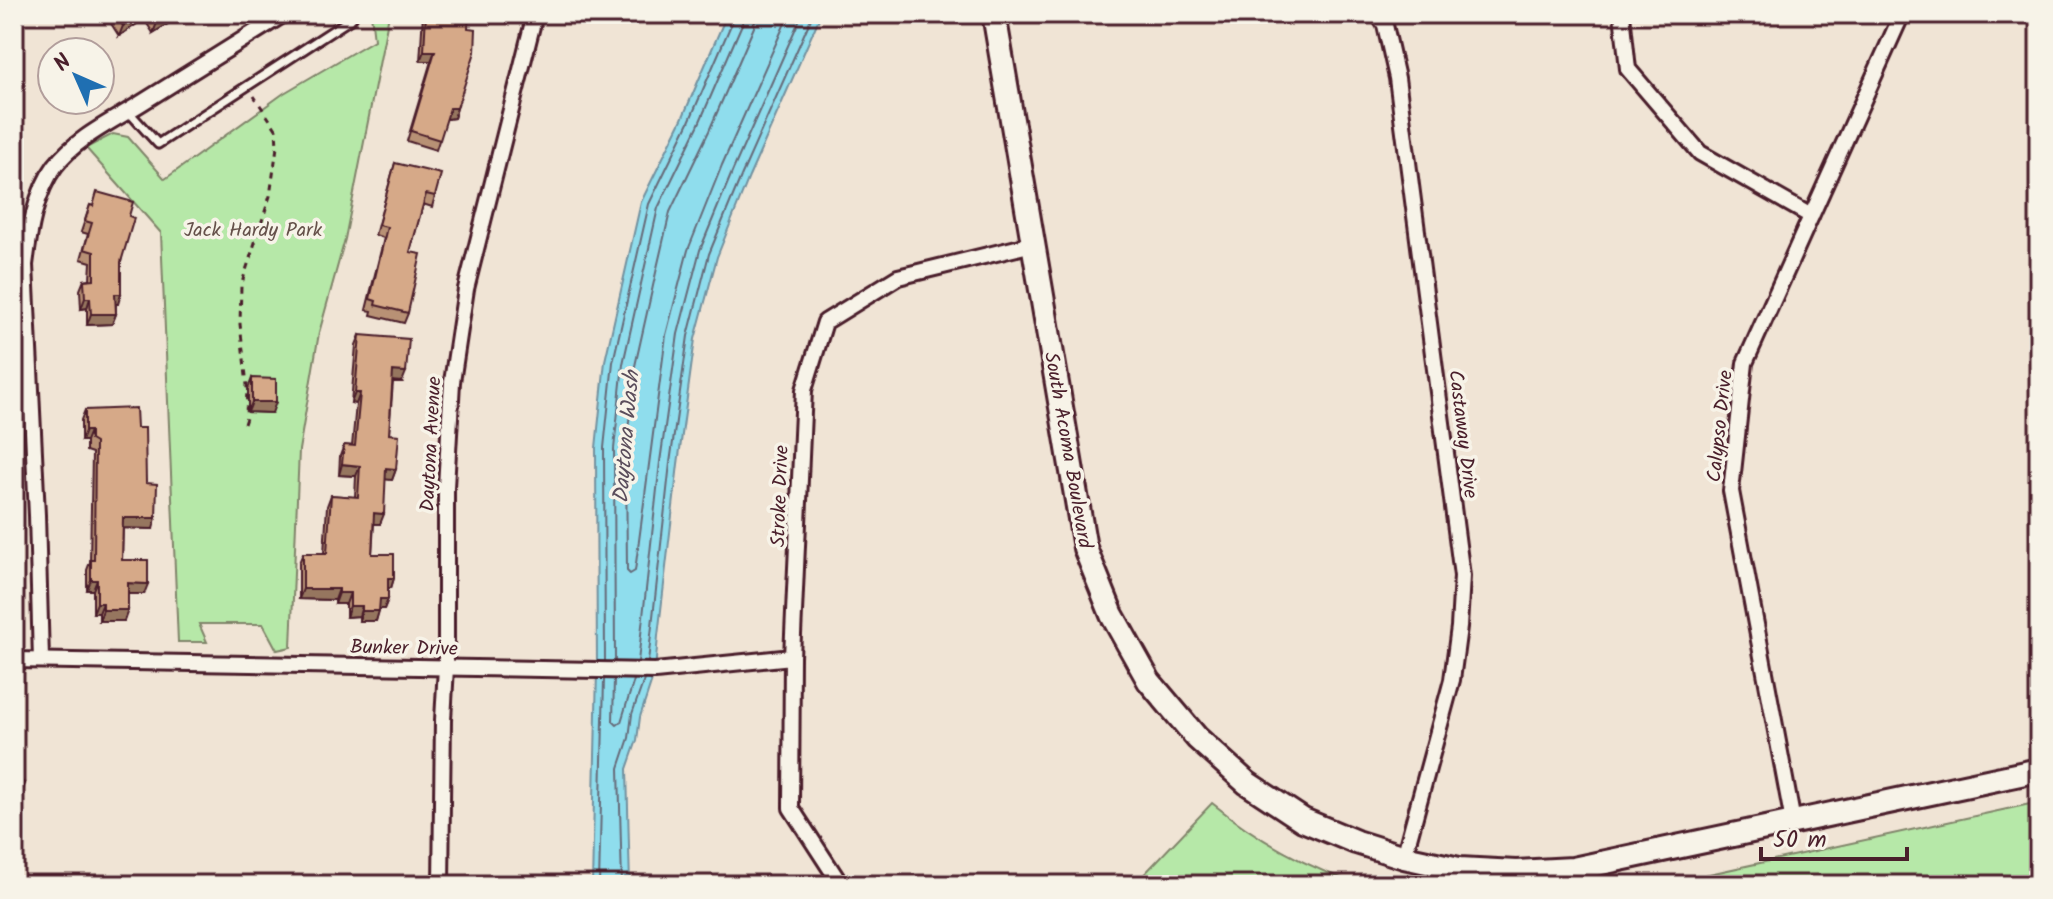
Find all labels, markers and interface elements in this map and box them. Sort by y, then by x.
north arrow [36,36,116,116]
text: N [46,46,81,81]
park label: Jack Hardy Park [184,215,323,247]
street label: South Acoma Boulevard [1034,350,1100,552]
water label: Daytona Wash [604,367,651,505]
street label: Castaway Drive [1438,368,1486,500]
street label: Calypso Drive [1699,369,1743,484]
street label: Daytona Avenue [412,376,452,513]
street label: Stroke Drive [763,444,799,548]
street label: Bunker Drive [350,632,458,666]
scale bar [1761,811,1907,861]
text: 50 m [1773,821,1827,860]

